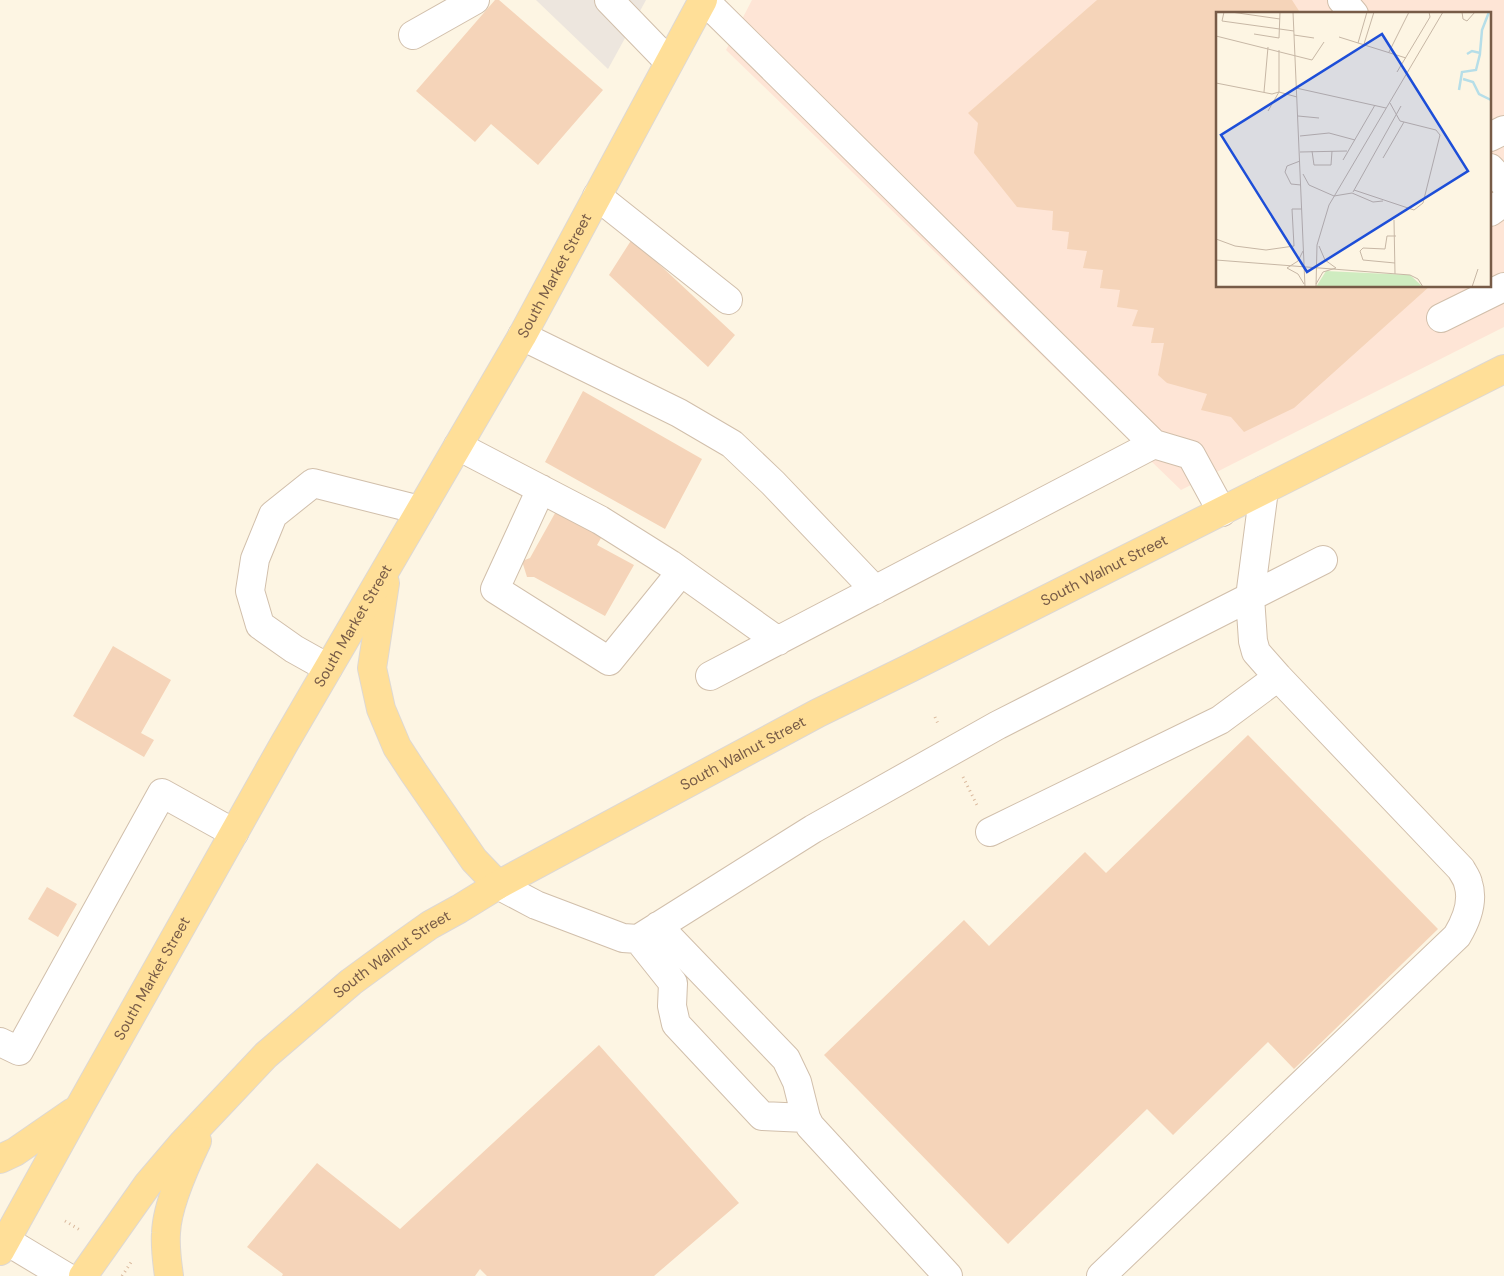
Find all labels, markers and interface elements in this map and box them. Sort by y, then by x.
inset map [1216,12,1492,288]
street label: South Market Street [513,210,596,342]
street label: South Walnut Street [1037,530,1171,611]
street label: South Market Street [309,561,397,691]
street label: South Walnut Street [677,711,809,795]
street label: South Walnut Street [329,906,454,1003]
street label: South Market Street [109,913,195,1044]

